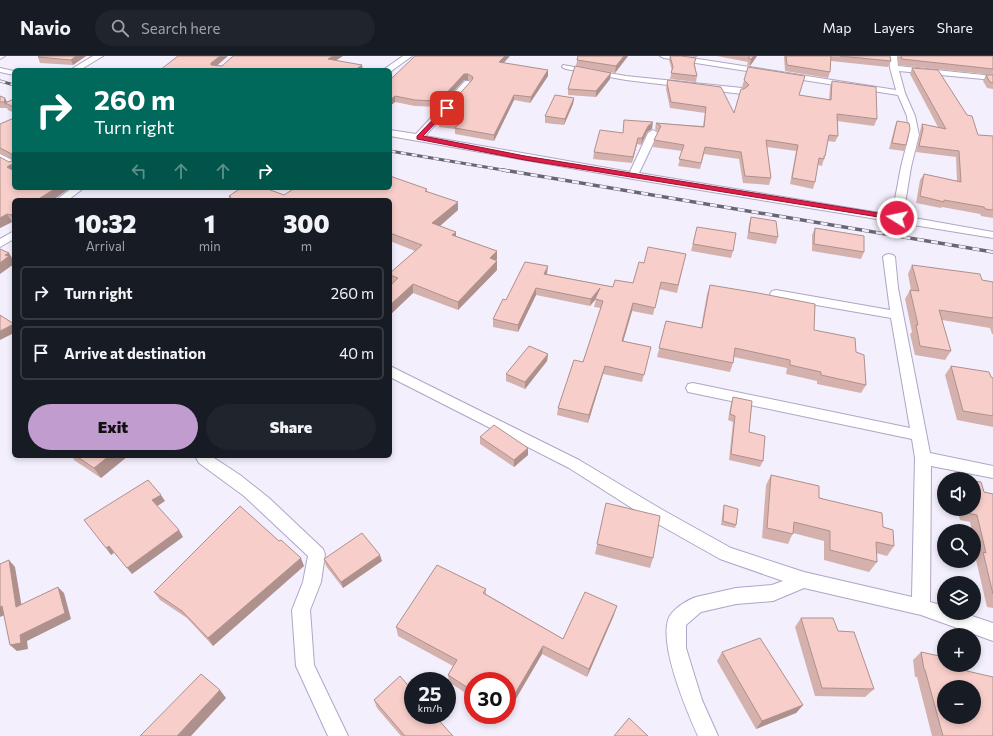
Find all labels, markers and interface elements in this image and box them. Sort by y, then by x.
search box [95,10,375,46]
text: Navio [20,16,71,39]
icon: search [109,17,131,39]
text: Search here [141,19,220,37]
text: Map [823,19,851,36]
text: Layers [873,19,915,36]
text: Share [937,19,973,36]
text: 260 m [94,82,175,116]
icon: right [28,84,80,136]
pin [430,91,464,125]
icon: arrive [436,97,458,119]
text: Turn right [94,116,174,138]
icon: left [128,160,150,182]
icon: ahead [170,160,192,182]
icon: ahead [212,160,234,182]
icon: right [254,160,276,182]
position arrow [876,197,918,239]
text: 10:32 [74,209,136,238]
text: 1 [204,209,215,238]
text: 300 [283,209,330,238]
text: Arrival [86,238,125,254]
text: min [199,238,221,254]
text: m [301,238,312,254]
icon: right [30,282,52,304]
text: Turn right [64,284,133,302]
text: 260 m [331,284,374,302]
icon: arrive [30,342,52,364]
text: Arrive at destination [64,344,206,362]
text: 40 m [339,344,374,362]
button: Exit [28,404,198,450]
button: Share [206,404,376,450]
map controls [937,472,981,724]
button: sound [937,472,981,516]
button: search [937,524,981,568]
button: layers [937,576,981,620]
button: + [937,628,981,672]
speed limit sign: 30 [464,672,516,724]
button: − [937,680,981,724]
text: 25 [418,681,442,705]
text: km/h [418,702,442,714]

